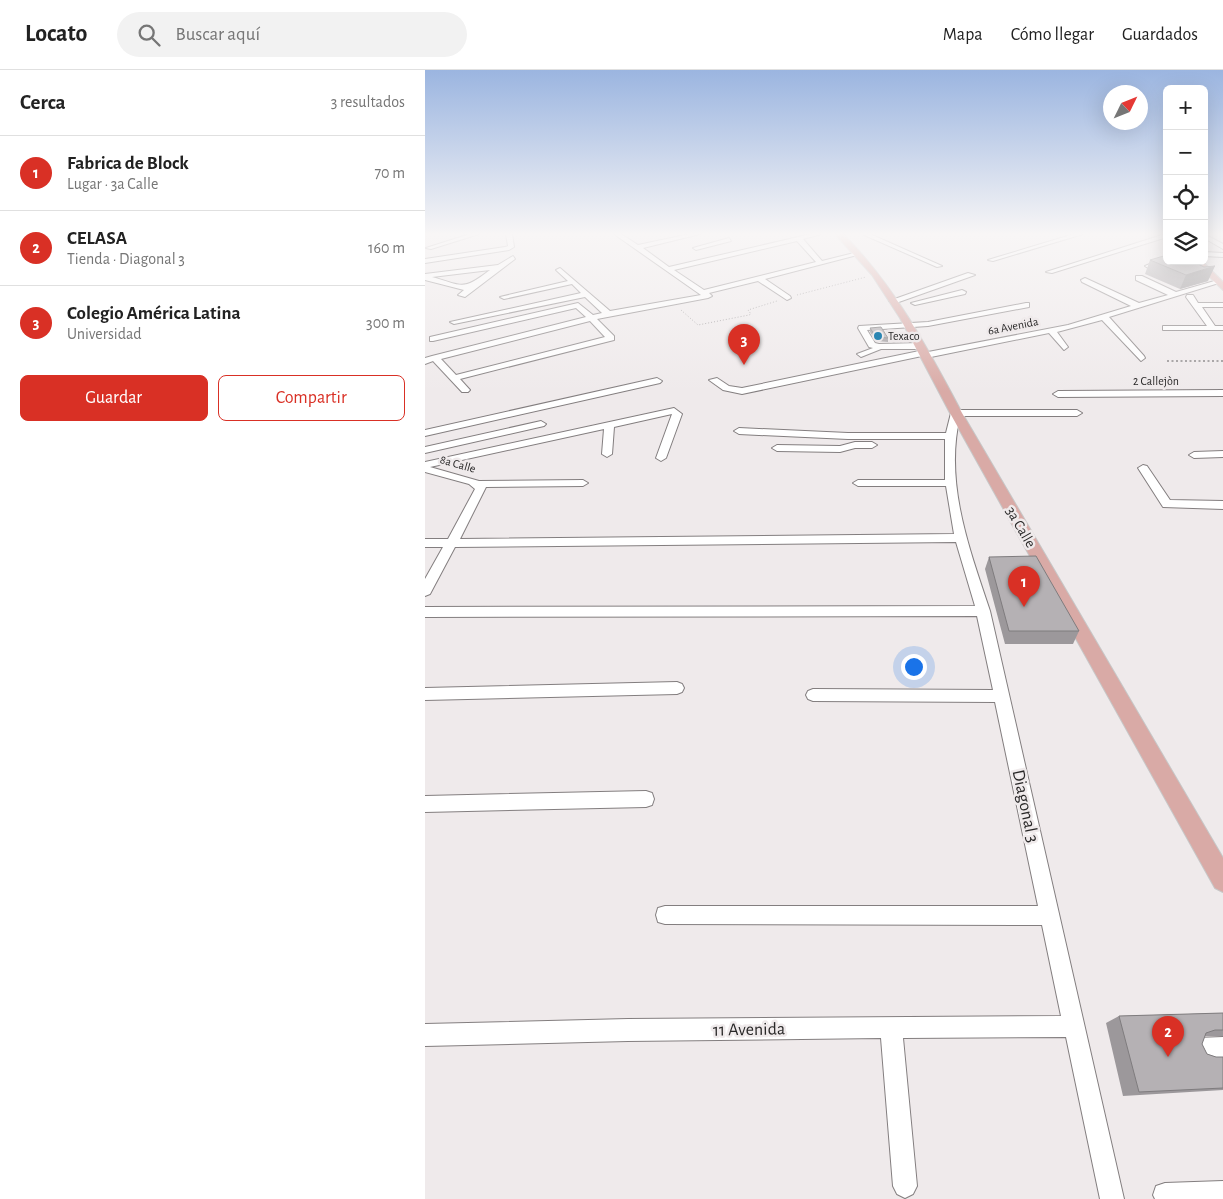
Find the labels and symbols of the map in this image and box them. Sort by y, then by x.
north arrow [1103,85,1148,130]
street label: 6a Avenida [987,315,1040,337]
pin: 3 [728,324,760,365]
marker: Texaco [872,330,884,342]
place label: Texaco [888,330,920,342]
street label: 2 Callejòn [1133,375,1179,388]
street label: 8a Calle [439,453,477,475]
street label: 3a Calle [1003,504,1038,550]
pin: 1 [1008,566,1040,607]
your location [901,654,927,680]
street label: Diagonal 3 [1009,768,1042,844]
pin: 2 [1152,1016,1184,1057]
street label: 11 Avenida [713,1020,785,1040]

